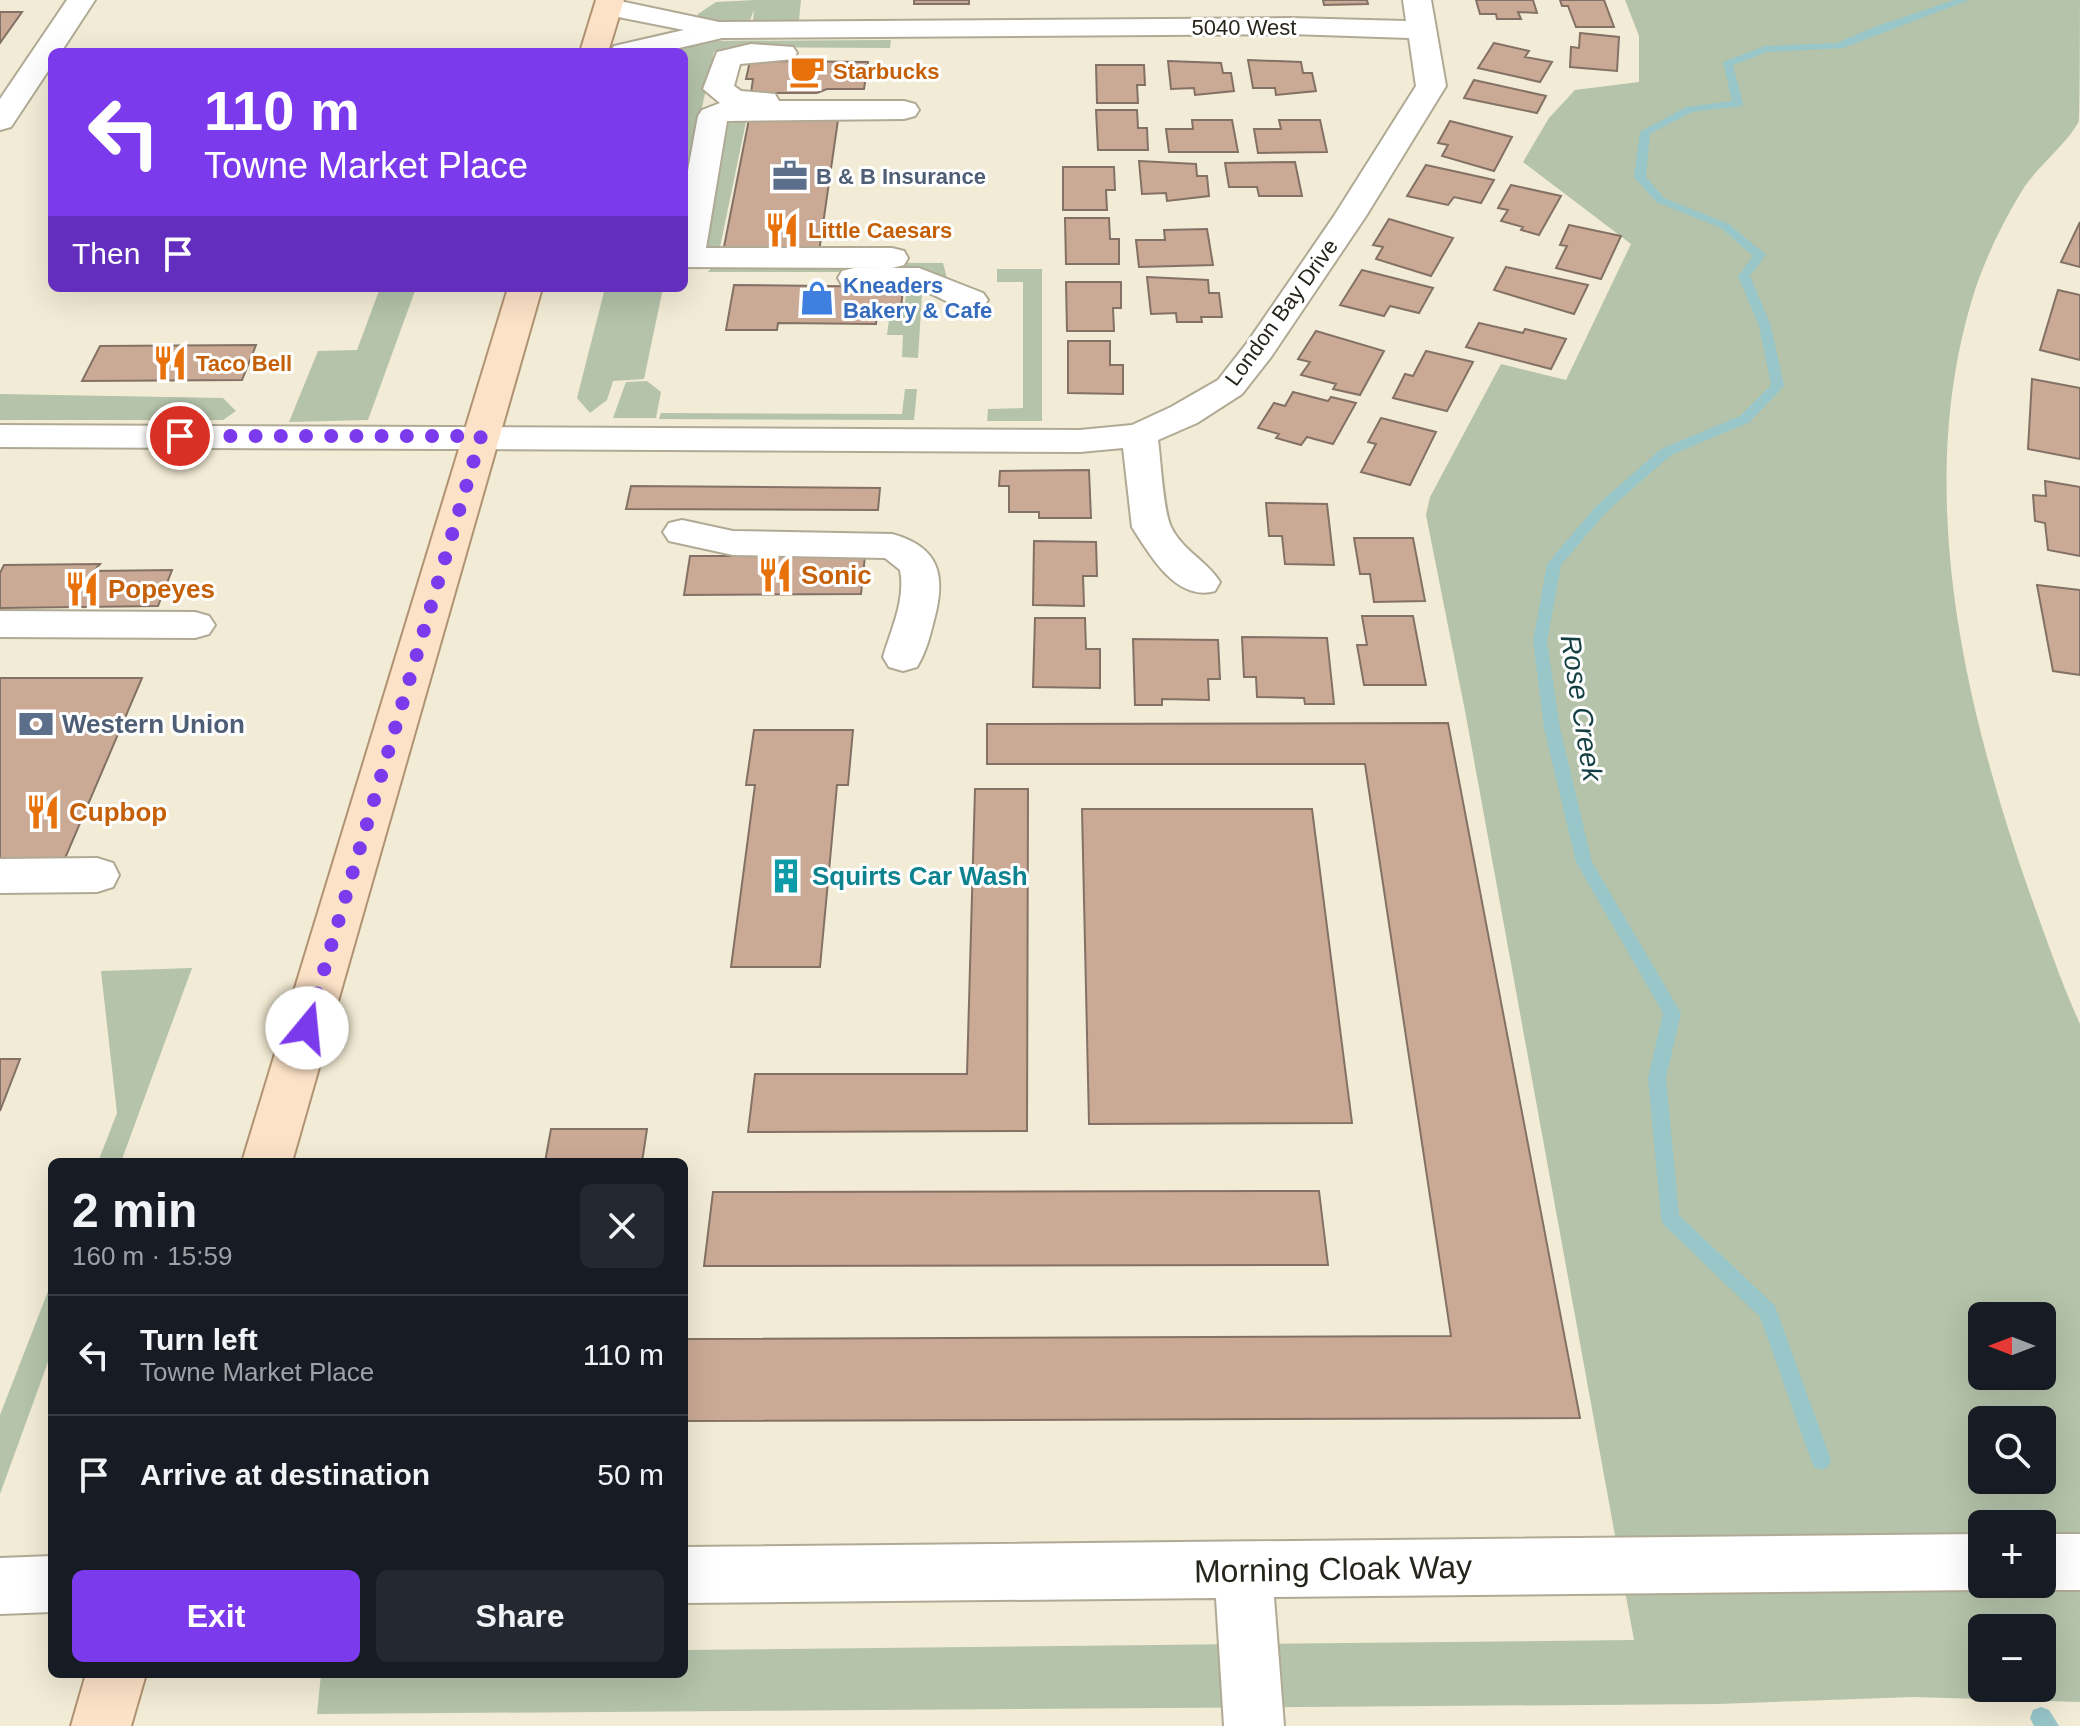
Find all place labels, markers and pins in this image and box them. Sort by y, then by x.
cafe icon: Starbucks [788,52,826,90]
place label: Starbucks [833,59,939,84]
office icon: B & B Insurance [771,157,809,195]
place label: B & B Insurance [816,164,986,189]
restaurant icon: Little Caesars [763,211,801,249]
place label: Little Caesars [808,218,952,243]
place label: Kneaders Bakery & Cafe [843,273,992,323]
shop icon: Kneaders Bakery & Cafe [798,279,836,317]
restaurant icon: Taco Bell [151,344,189,382]
place label: Taco Bell [196,351,292,376]
pin [146,402,214,470]
restaurant icon: Sonic [756,556,794,594]
place label: Sonic [801,560,872,590]
restaurant icon: Popeyes [63,570,101,608]
place label: Popeyes [108,574,215,604]
bank icon: Western Union [17,705,55,743]
place label: Western Union [62,709,245,739]
restaurant icon: Cupbop [24,793,62,831]
place label: Cupbop [69,797,167,827]
building icon: Squirts Car Wash [767,857,805,895]
place label: Squirts Car Wash [812,861,1028,891]

